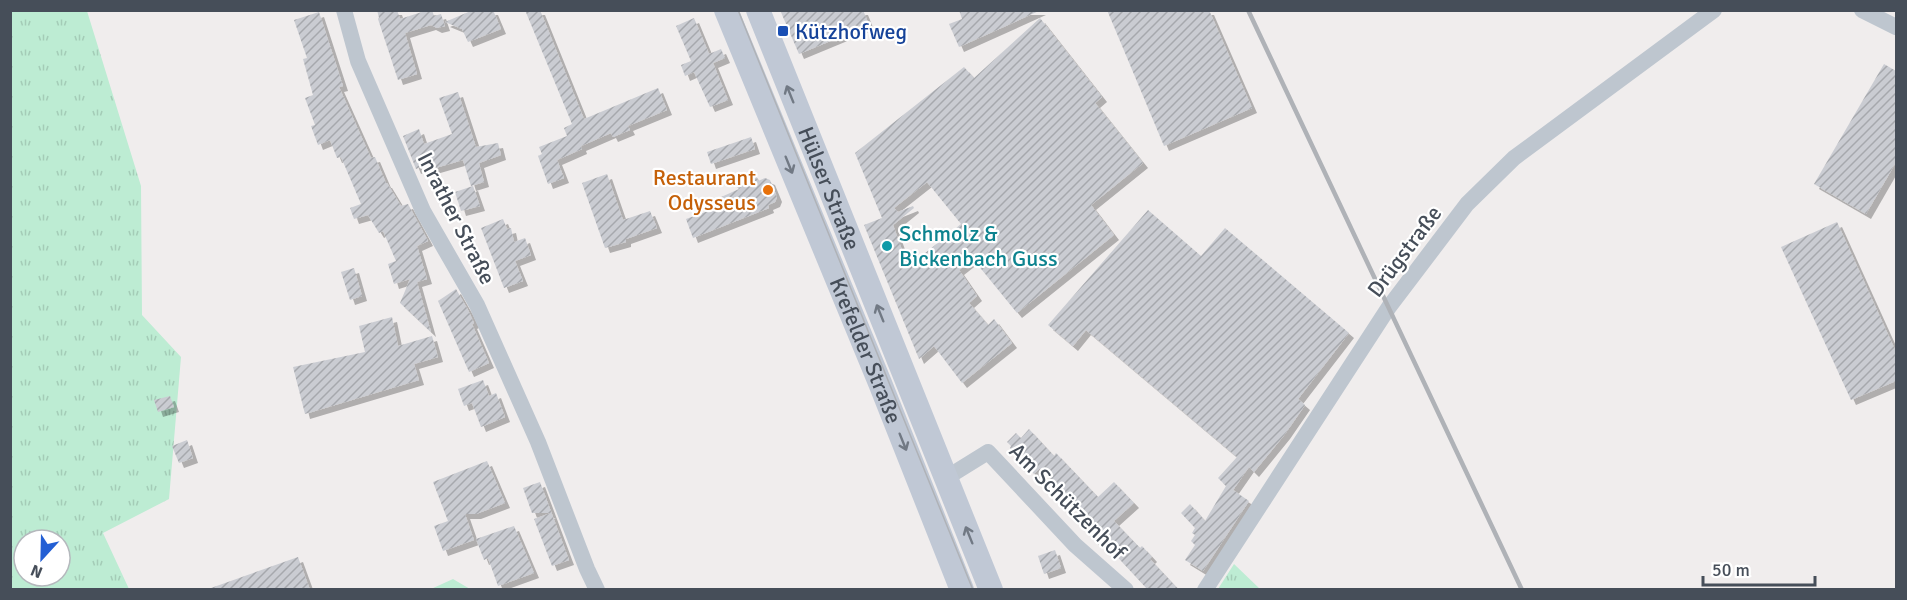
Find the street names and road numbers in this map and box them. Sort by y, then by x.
street label: Hülser Straße [792,123,866,254]
street label: Inrather Straße [412,148,501,289]
street label: Drügstraße [1361,200,1447,302]
street label: Krefelder Straße [824,273,908,428]
street label: Am Schützenhof [1004,437,1133,566]

